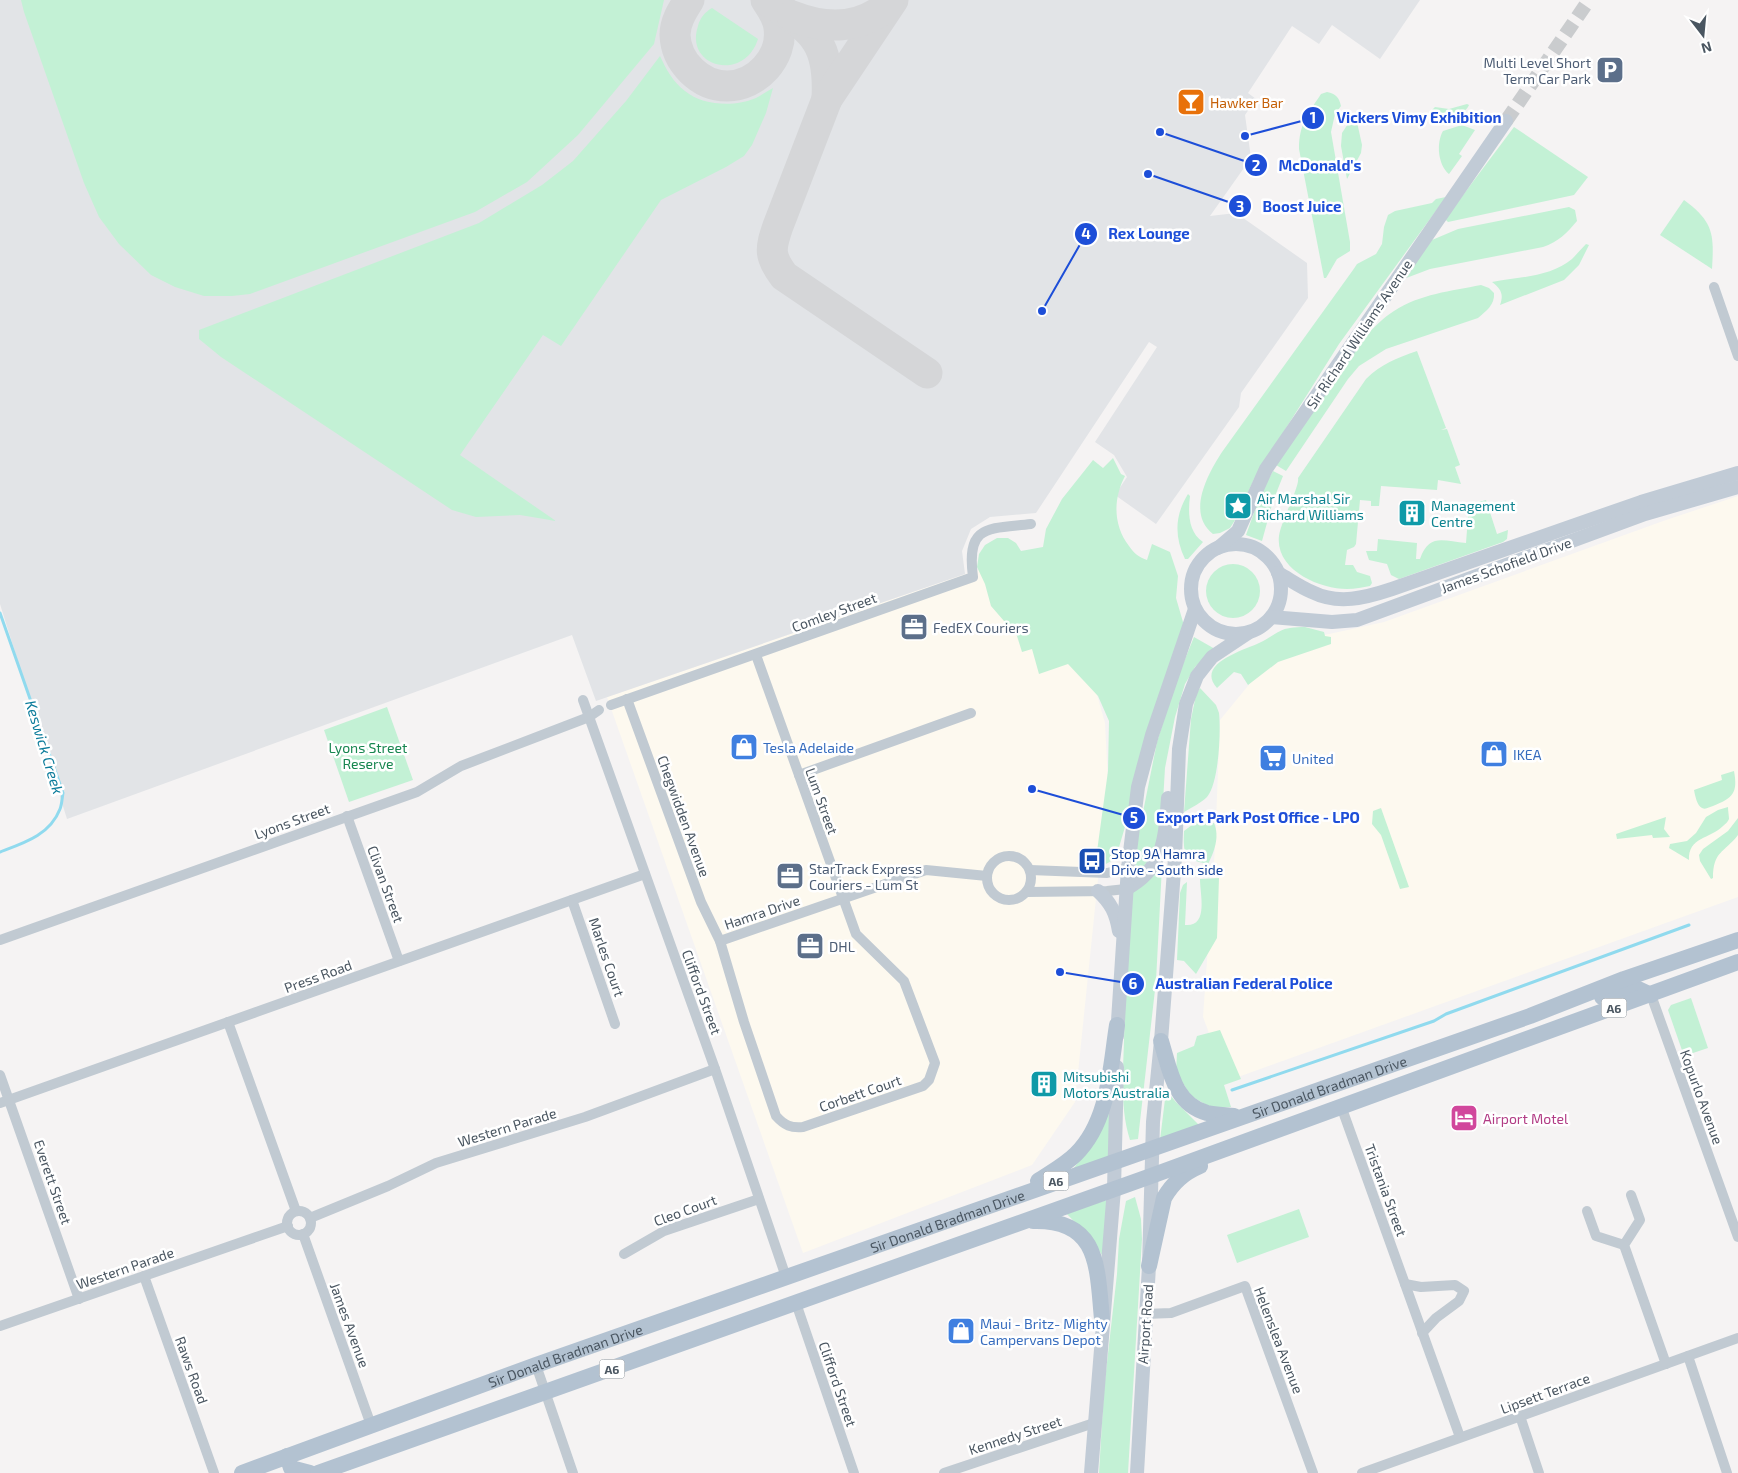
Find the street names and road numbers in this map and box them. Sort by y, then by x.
street label: Sir Richard Williams Avenue [1303,256,1415,412]
street label: James Schofield Drive [1438,533,1574,597]
street label: Comley Street [789,589,879,635]
street label: Chegwidden Avenue [654,753,714,879]
street label: Lum Street [802,765,842,837]
street label: Lyons Street [252,800,332,842]
street label: Clivan Street [364,843,408,925]
street label: Hamra Drive [722,891,802,933]
street label: Marles Court [586,915,628,999]
street label: Clifford Street [679,947,725,1037]
street label: Press Road [282,956,354,996]
road number: A6 [1602,998,1626,1018]
street label: Kopurlo Avenue [1677,1047,1727,1147]
street label: Sir Donald Bradman Drive [1250,1051,1409,1121]
street label: Corbett Court [817,1071,903,1115]
street label: Western Parade [456,1104,558,1150]
street label: Everett Street [31,1137,75,1227]
street label: Tristania Street [1361,1141,1411,1239]
road number: A6 [1044,1172,1068,1190]
street label: Sir Donald Bradman Drive [868,1186,1027,1256]
street label: Cleo Court [651,1191,719,1229]
street label: Western Parade [74,1243,176,1293]
street label: James Avenue [327,1280,373,1370]
street label: Airport Road [1134,1283,1156,1365]
street label: Helenslea Avenue [1251,1284,1307,1396]
street label: Sir Donald Bradman Drive [486,1320,645,1390]
street label: Raws Road [172,1334,212,1406]
street label: Clifford Street [815,1339,861,1429]
road number: A6 [600,1360,624,1378]
street label: Lipsett Terrace [1498,1369,1592,1417]
street label: Kennedy Street [966,1412,1064,1458]

